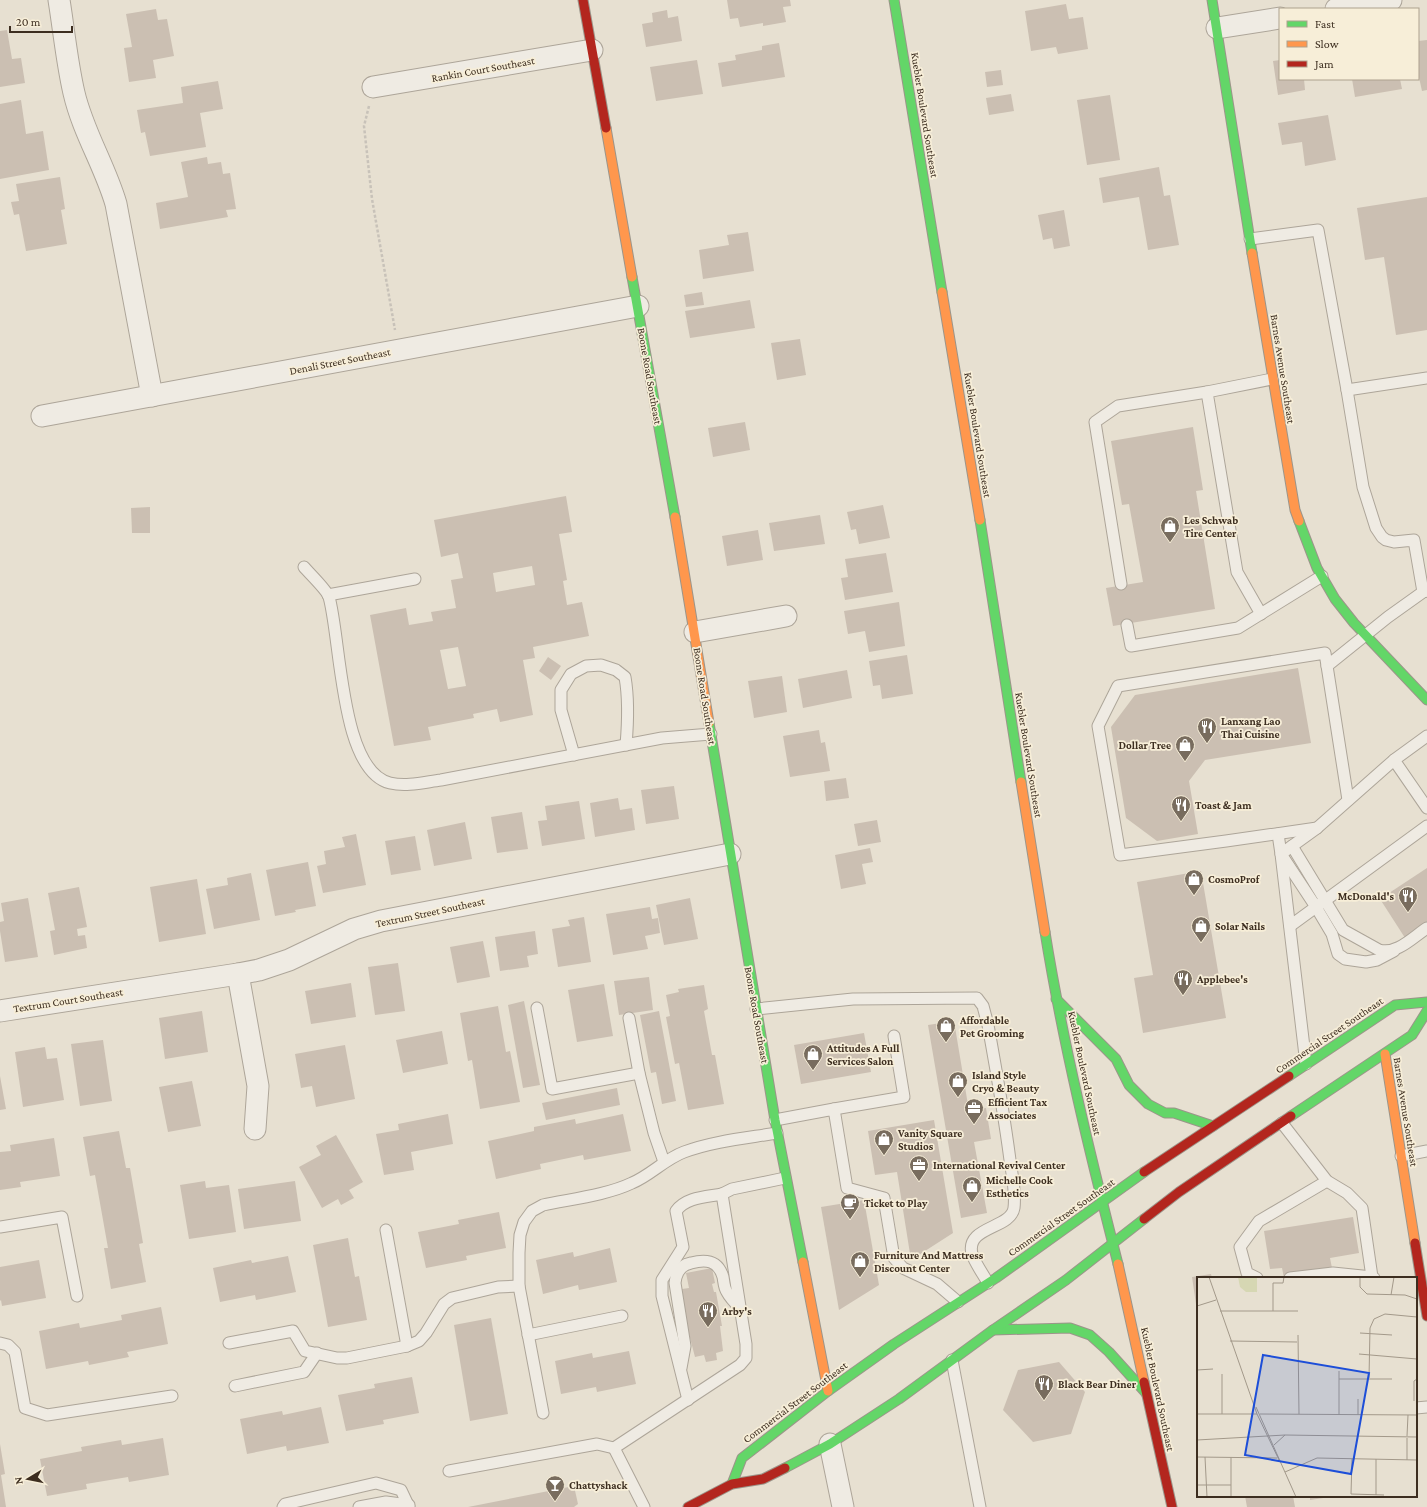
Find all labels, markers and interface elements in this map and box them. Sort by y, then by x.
scale bar [10,8,72,34]
legend [1279,8,1419,80]
text: 20 m [16,15,41,29]
text: Fast [1315,17,1336,31]
text: Slow [1315,37,1339,51]
street label: Kuebler Boulevard Southeast [909,52,941,179]
street label: Rankin Court Southeast [431,54,536,84]
text: Jam [1314,57,1334,71]
street label: Barnes Avenue Southeast [1268,313,1298,425]
street label: Boone Road Southeast [636,327,664,426]
street label: Denali Street Southeast [288,345,392,377]
street label: Kuebler Boulevard Southeast [962,372,994,499]
place label: Les Schwab Tire Center [1184,514,1238,539]
shop icon: Les Schwab Tire Center [1159,515,1181,543]
street label: Boone Road Southeast [691,647,719,746]
street label: Kuebler Boulevard Southeast [1013,692,1045,819]
place label: Lanxang Lao Thai Cuisine [1221,715,1281,740]
restaurant icon: Lanxang Lao Thai Cuisine [1196,716,1218,744]
shop icon: Dollar Tree [1174,734,1196,762]
place label: Dollar Tree [1118,739,1171,751]
restaurant icon: Toast & Jam [1170,794,1192,822]
place label: Toast & Jam [1195,799,1252,811]
shop icon: CosmoProf [1183,868,1205,896]
place label: CosmoProf [1208,873,1261,885]
restaurant icon: McDonald's [1397,885,1419,913]
place label: McDonald's [1338,890,1395,902]
street label: Textrum Street Southeast [374,894,486,929]
shop icon: Solar Nails [1190,915,1212,943]
place label: Solar Nails [1215,920,1265,932]
street label: Boone Road Southeast [743,966,771,1065]
restaurant icon: Applebee's [1172,968,1194,996]
place label: Applebee's [1196,973,1248,985]
street label: Textrum Court Southeast [12,985,124,1015]
street label: Commercial Street Southeast [1273,994,1385,1076]
street label: Kuebler Boulevard Southeast [1066,1010,1104,1137]
place label: Affordable Pet Grooming [959,1014,1025,1039]
shop icon: Affordable Pet Grooming [935,1015,957,1043]
place label: Attitudes A Full Services Salon [826,1042,900,1067]
shop icon: Attitudes A Full Services Salon [802,1043,824,1071]
street label: Barnes Avenue Southeast [1391,1056,1421,1168]
place label: Island Style Cryo & Beauty [972,1069,1040,1094]
shop icon: Island Style Cryo & Beauty [947,1070,969,1098]
place label: Efficient Tax Associates [987,1096,1047,1121]
office icon: Efficient Tax Associates [963,1097,985,1125]
place label: Vanity Square Studios [897,1127,962,1152]
shop icon: Vanity Square Studios [873,1128,895,1156]
office icon: International Revival Center [908,1154,930,1182]
place label: International Revival Center [933,1159,1066,1171]
place label: Michelle Cook Esthetics [986,1174,1054,1199]
shop icon: Michelle Cook Esthetics [961,1175,983,1203]
street label: Commercial Street Southeast [1005,1175,1117,1258]
cafe icon: Ticket to Play [839,1192,861,1220]
place label: Ticket to Play [864,1197,928,1209]
place label: Furniture And Mattress Discount Center [874,1249,984,1274]
shop icon: Furniture And Mattress Discount Center [849,1250,871,1278]
inset map [1197,1277,1417,1497]
restaurant icon: Arby's [697,1300,719,1328]
place label: Arby's [721,1305,752,1317]
street label: Kuebler Boulevard Southeast [1139,1326,1177,1453]
street label: Commercial Street Southeast [741,1359,850,1445]
restaurant icon: Black Bear Diner [1033,1373,1055,1401]
place label: Black Bear Diner [1058,1378,1137,1390]
north arrow [8,1459,48,1499]
bar icon: Chattyshack [544,1474,566,1502]
text: N [12,1476,25,1485]
place label: Chattyshack [569,1479,628,1491]

